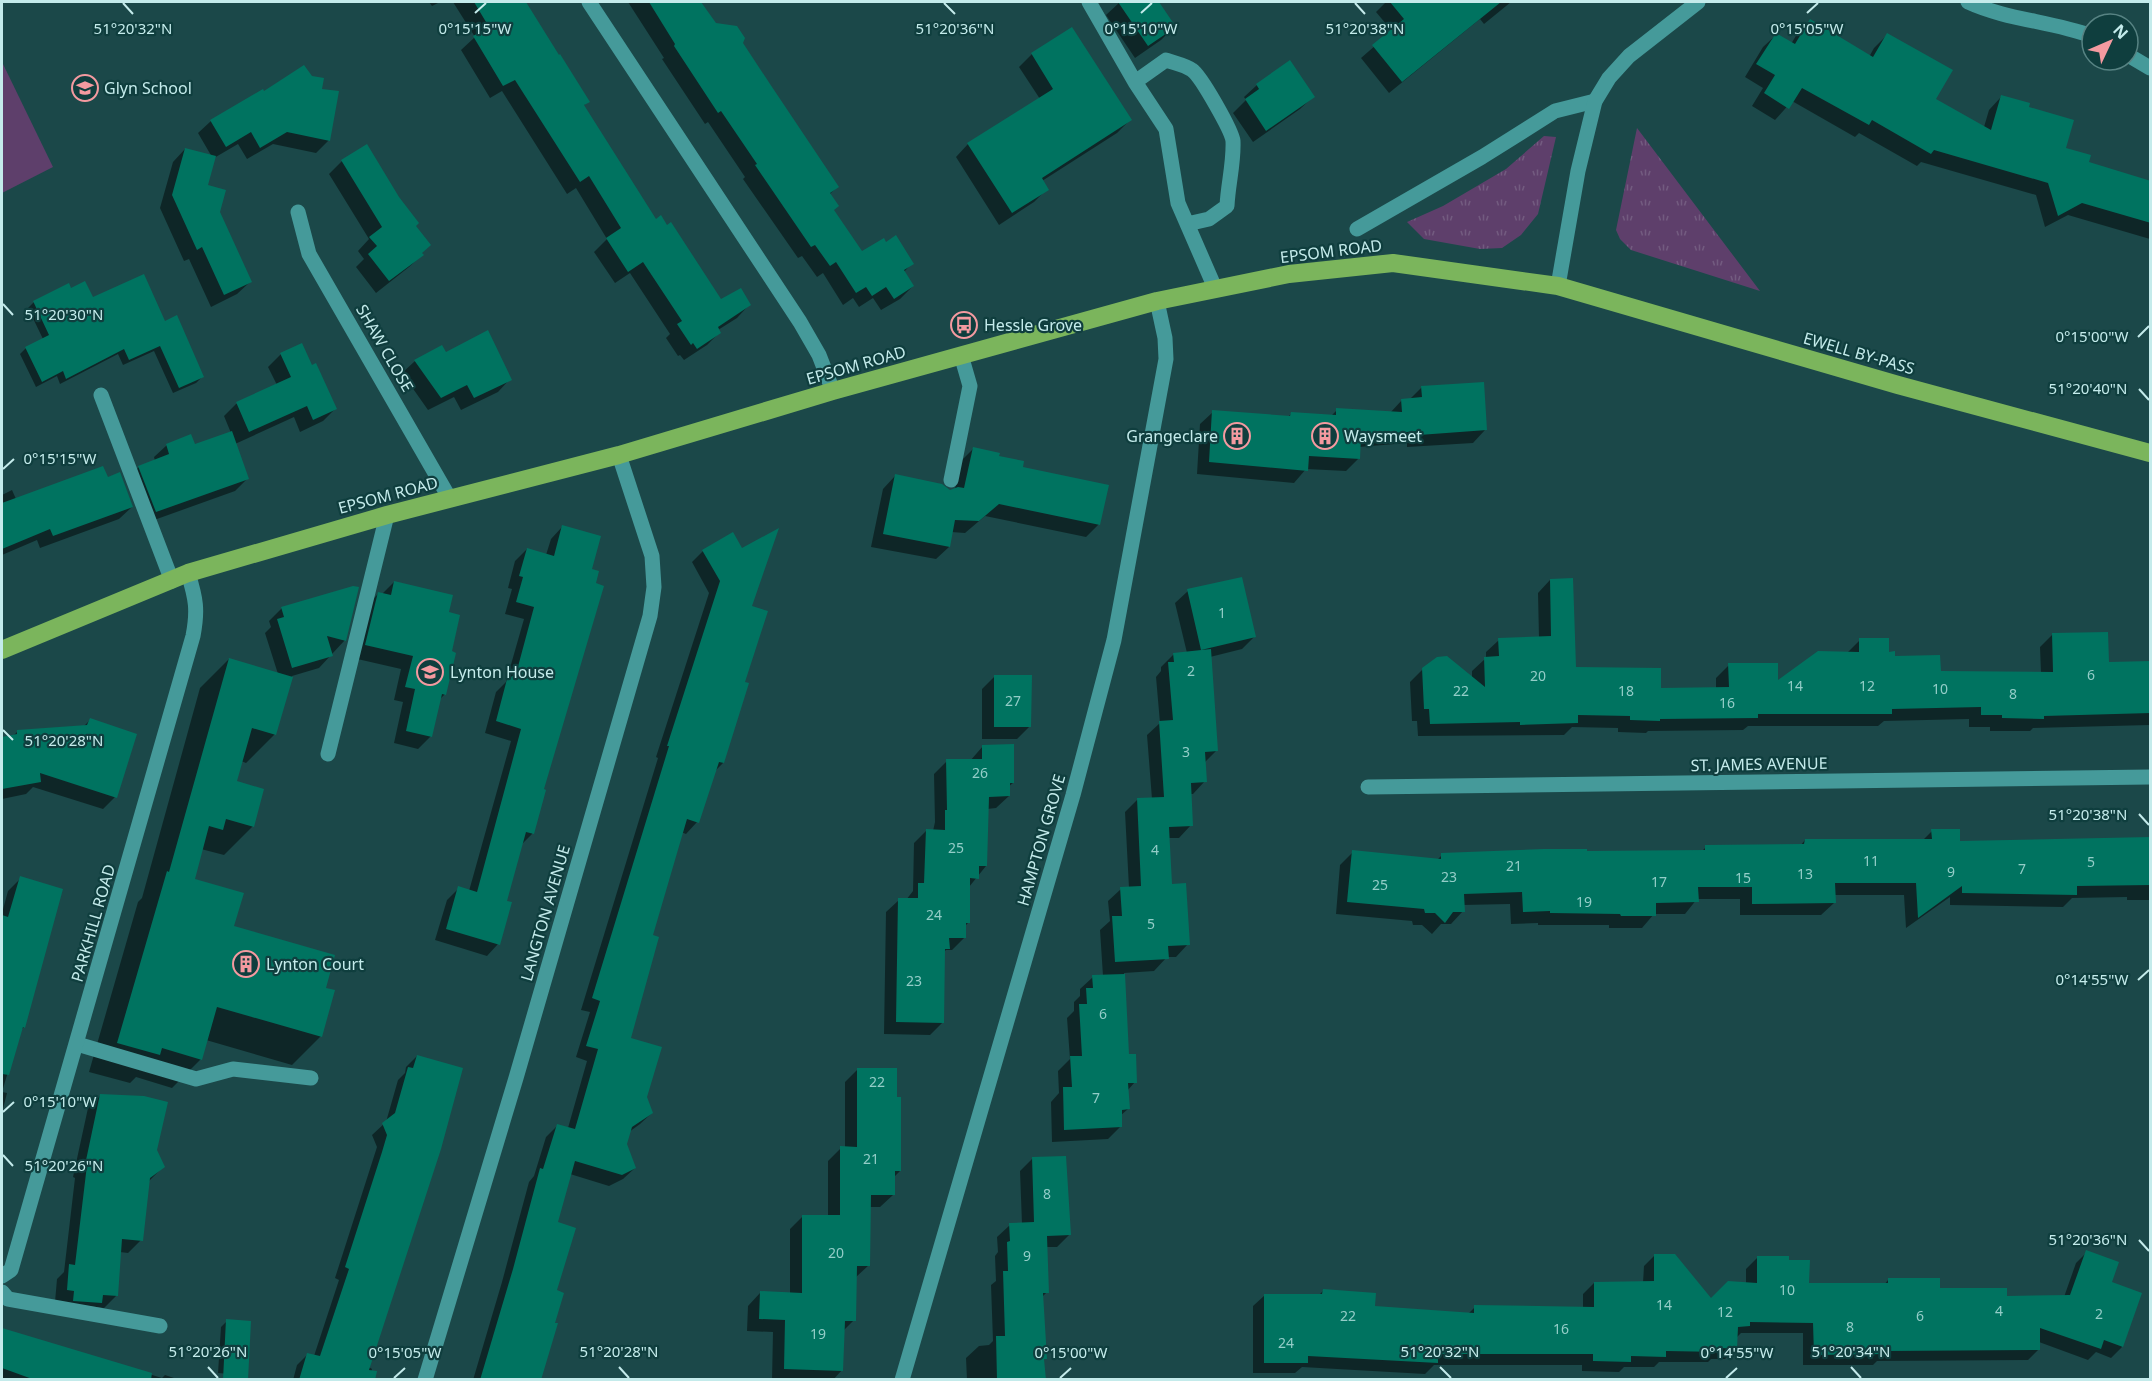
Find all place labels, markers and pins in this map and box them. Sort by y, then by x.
school or university icon: Glyn School [70,73,100,103]
place label: Glyn School [104,77,192,99]
bus stop icon: Hessle Grove [949,310,979,340]
place label: Hessle Grove [984,314,1082,336]
building icon: Grangeclare [1222,421,1252,451]
building icon: Waysmeet [1310,421,1340,451]
place label: Grangeclare [1126,425,1218,447]
place label: Waysmeet [1344,425,1422,447]
school or university icon: Lynton House [415,657,445,687]
place label: Lynton House [450,661,554,683]
building icon: Lynton Court [231,949,261,979]
place label: Lynton Court [266,953,364,975]

